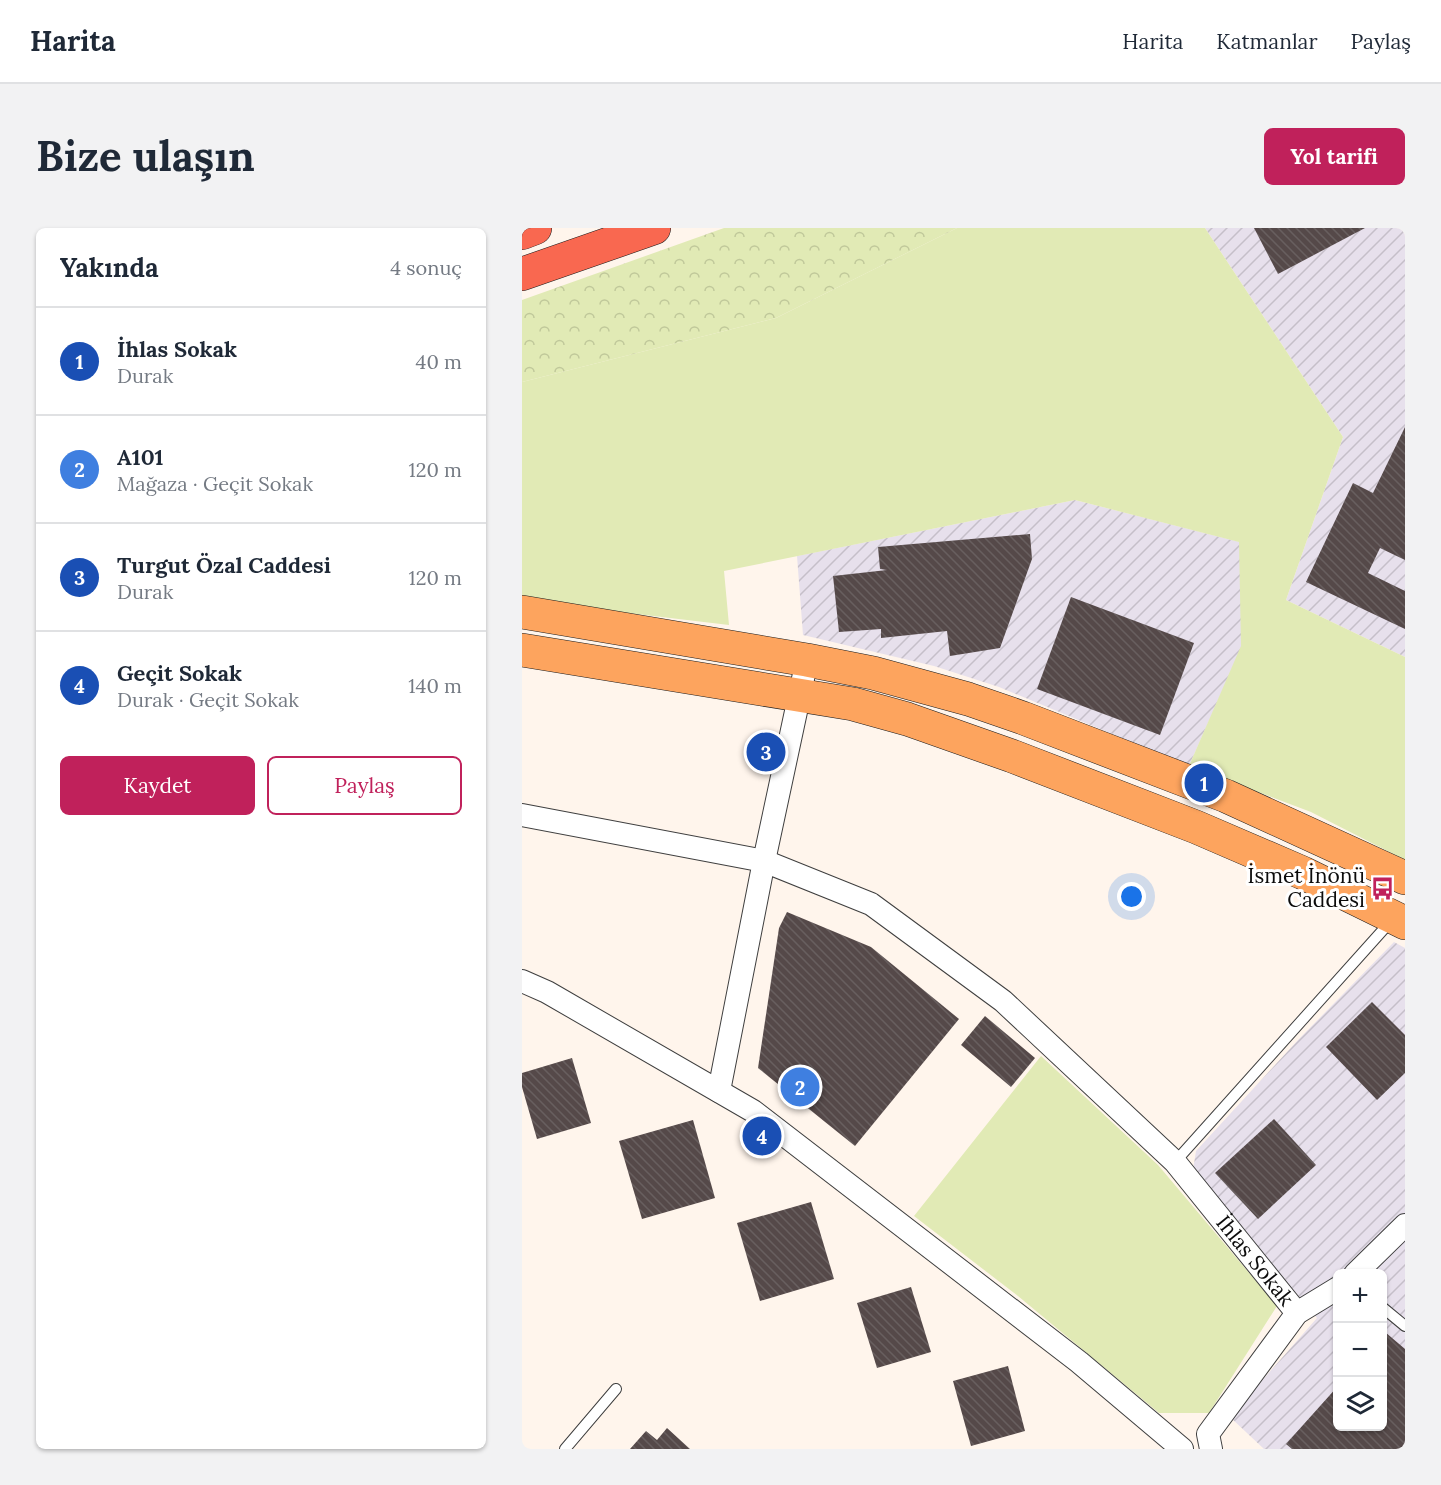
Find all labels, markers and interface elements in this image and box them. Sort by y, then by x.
text: Harita [30,23,116,59]
text: Harita [1122,28,1183,55]
text: Katmanlar [1216,28,1318,55]
text: Paylaş [1351,28,1411,55]
button: Yol tarifi [1264,128,1405,185]
text: Bize ulaşın [36,129,255,183]
text: Yakında [60,251,159,284]
text: 4 sonuç [390,255,462,280]
text: İhlas Sokak [117,335,237,363]
text: 1 [75,349,84,374]
text: 40 m [416,349,462,374]
text: Durak [117,363,173,388]
text: A101 [117,443,164,471]
text: 2 [74,457,85,482]
text: 120 m [408,457,462,482]
text: Mağaza · Geçit Sokak [117,471,313,496]
text: Turgut Özal Caddesi [117,551,331,579]
text: 3 [74,565,85,590]
text: 120 m [408,565,462,590]
text: Durak [117,579,173,604]
text: Geçit Sokak [117,659,242,687]
text: 4 [74,673,85,698]
text: 140 m [408,673,462,698]
text: Durak · Geçit Sokak [117,687,299,712]
pin: 3 [746,730,786,774]
button: Kaydet [60,756,255,815]
button: Paylaş [267,756,462,815]
pin: 1 [1184,760,1224,806]
place label: İsmet İnönü Caddesi [1248,862,1365,913]
bus stop icon: İsmet İnönü Caddesi [1370,875,1396,901]
your location [1117,882,1146,911]
pin: 2 [780,1064,820,1110]
pin: 4 [742,1114,782,1158]
street label: İhlas Sokak [1210,1210,1300,1312]
map controls [1333,1269,1387,1431]
button: + [1333,1269,1387,1323]
button: − [1333,1323,1387,1377]
button: layers [1333,1377,1387,1431]

